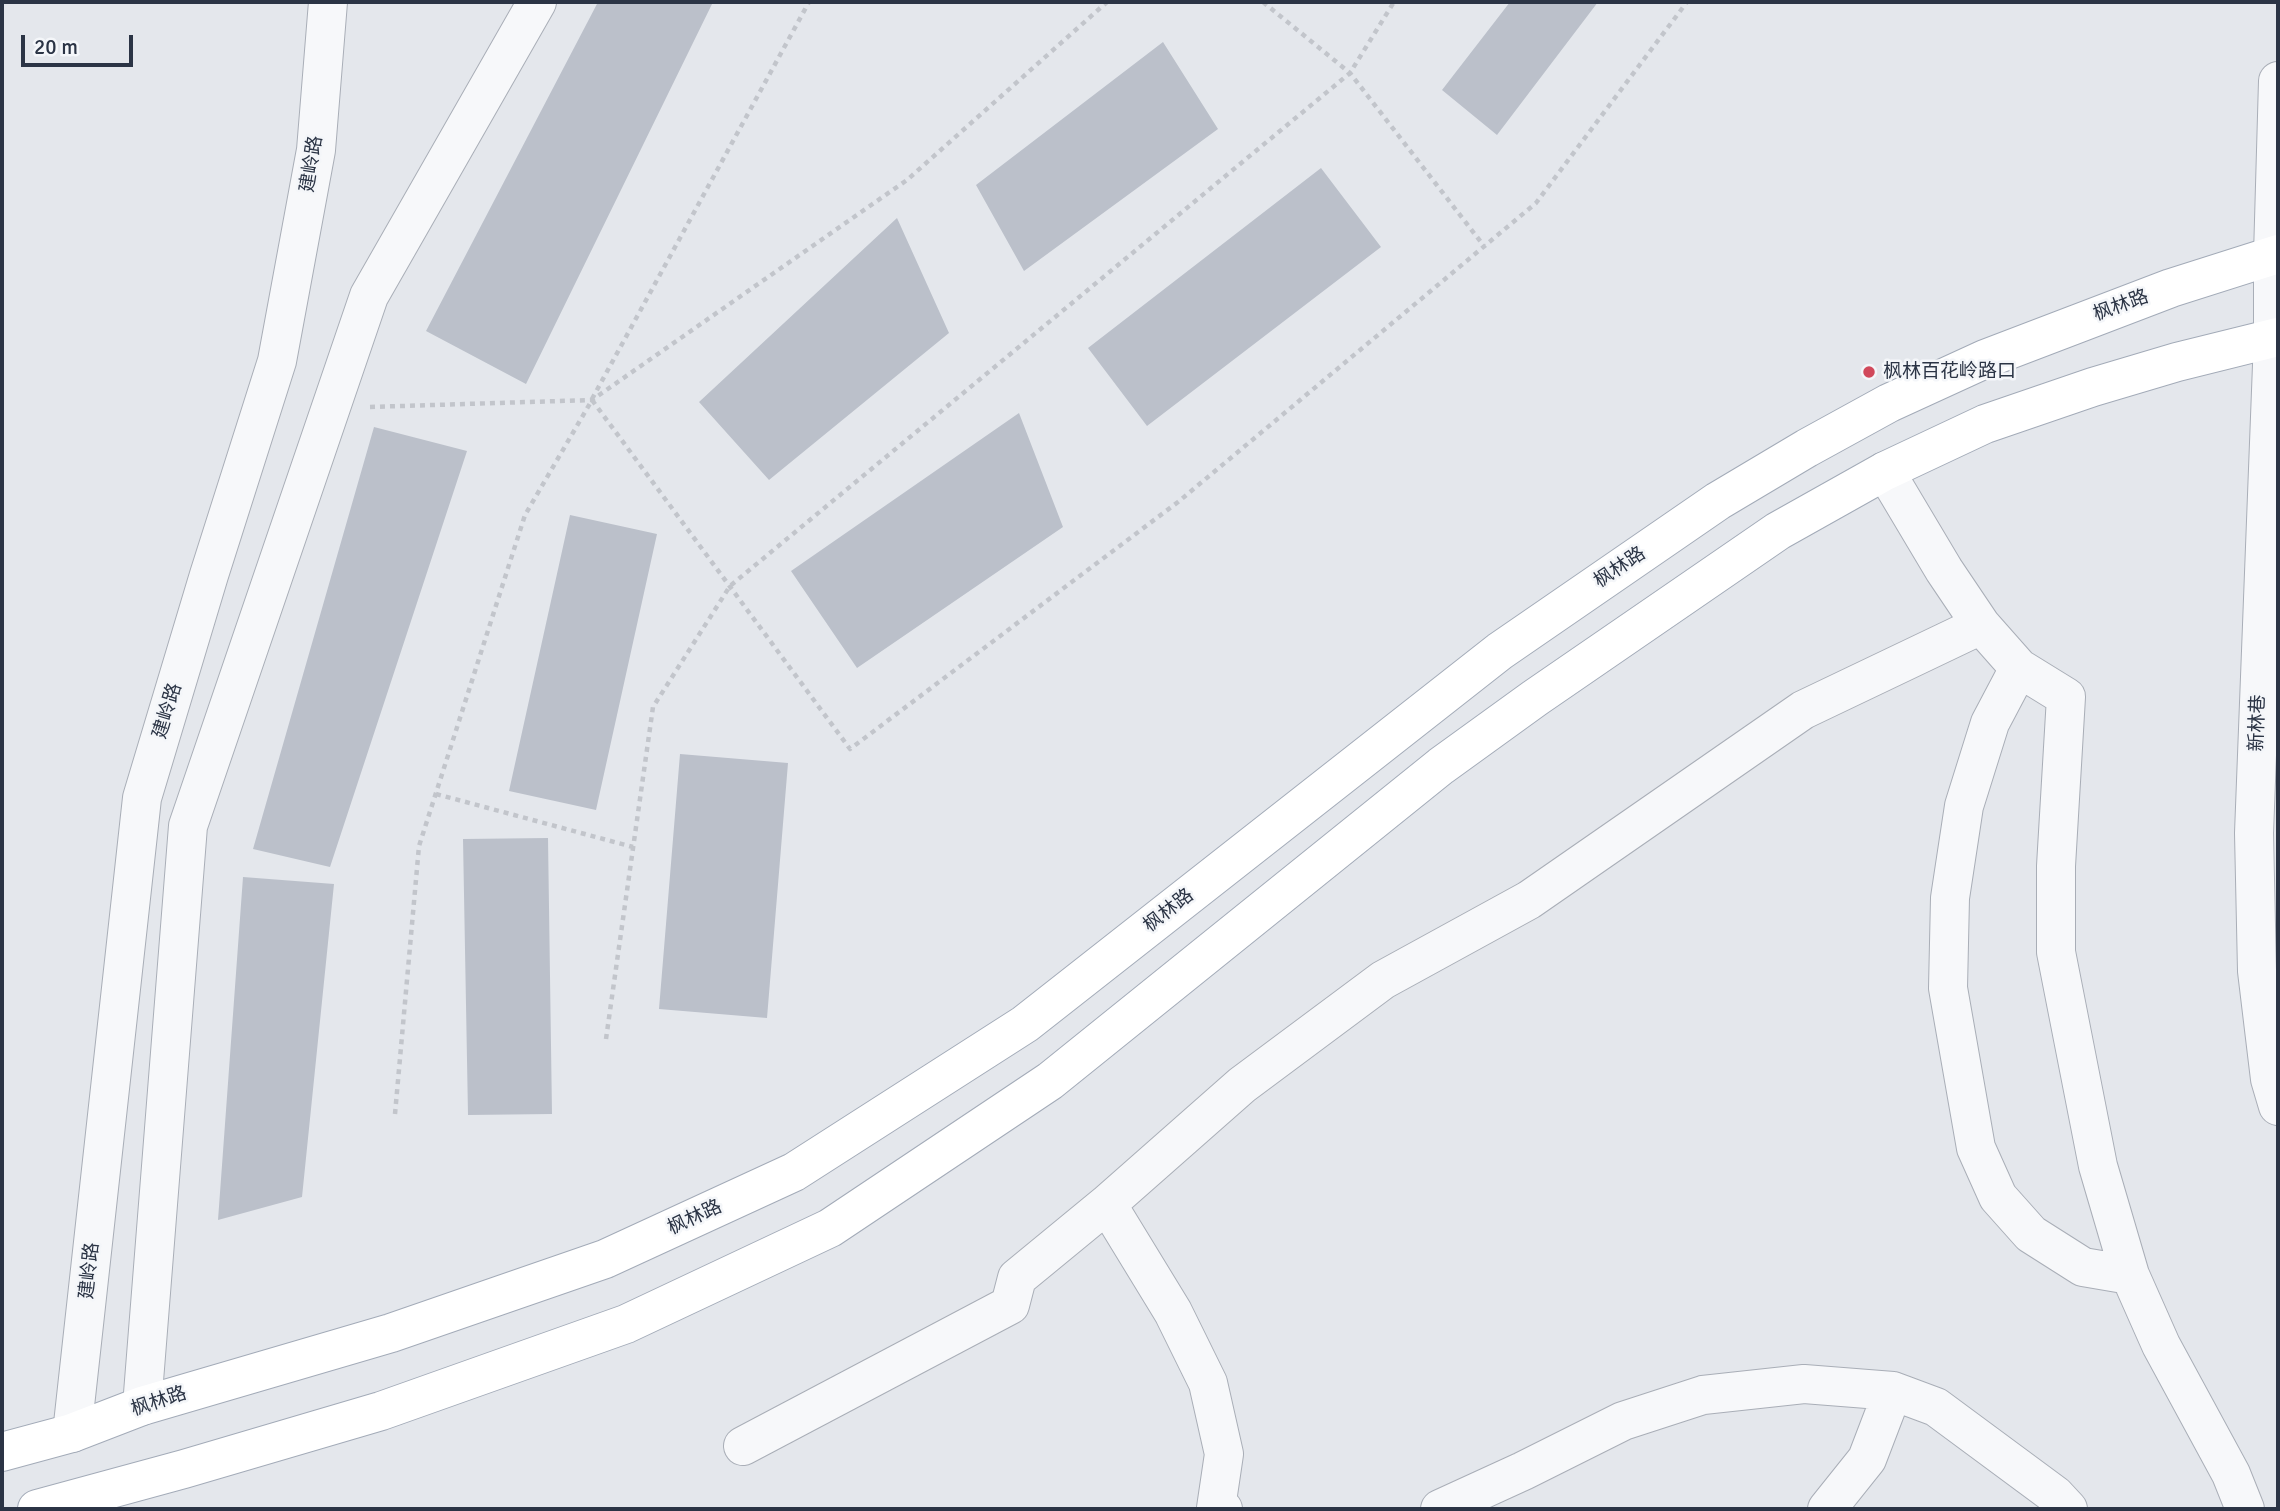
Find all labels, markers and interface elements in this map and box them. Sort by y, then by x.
scale bar [24,21,136,65]
text: 20 m [34,34,78,60]
street label: 建岭路 [296,134,328,194]
street label: 枫林路 [2090,286,2152,326]
place label: 枫林百花岭路口 [1883,361,2016,383]
marker: 枫林百花岭路口 [1861,364,1877,380]
street label: 枫林路 [1590,543,1650,593]
street label: 建岭路 [149,680,187,742]
street label: 新林巷 [2246,694,2270,752]
street label: 枫林路 [1140,884,1198,938]
street label: 枫林路 [664,1196,726,1240]
street label: 建岭路 [76,1241,104,1301]
street label: 枫林路 [128,1382,190,1422]

